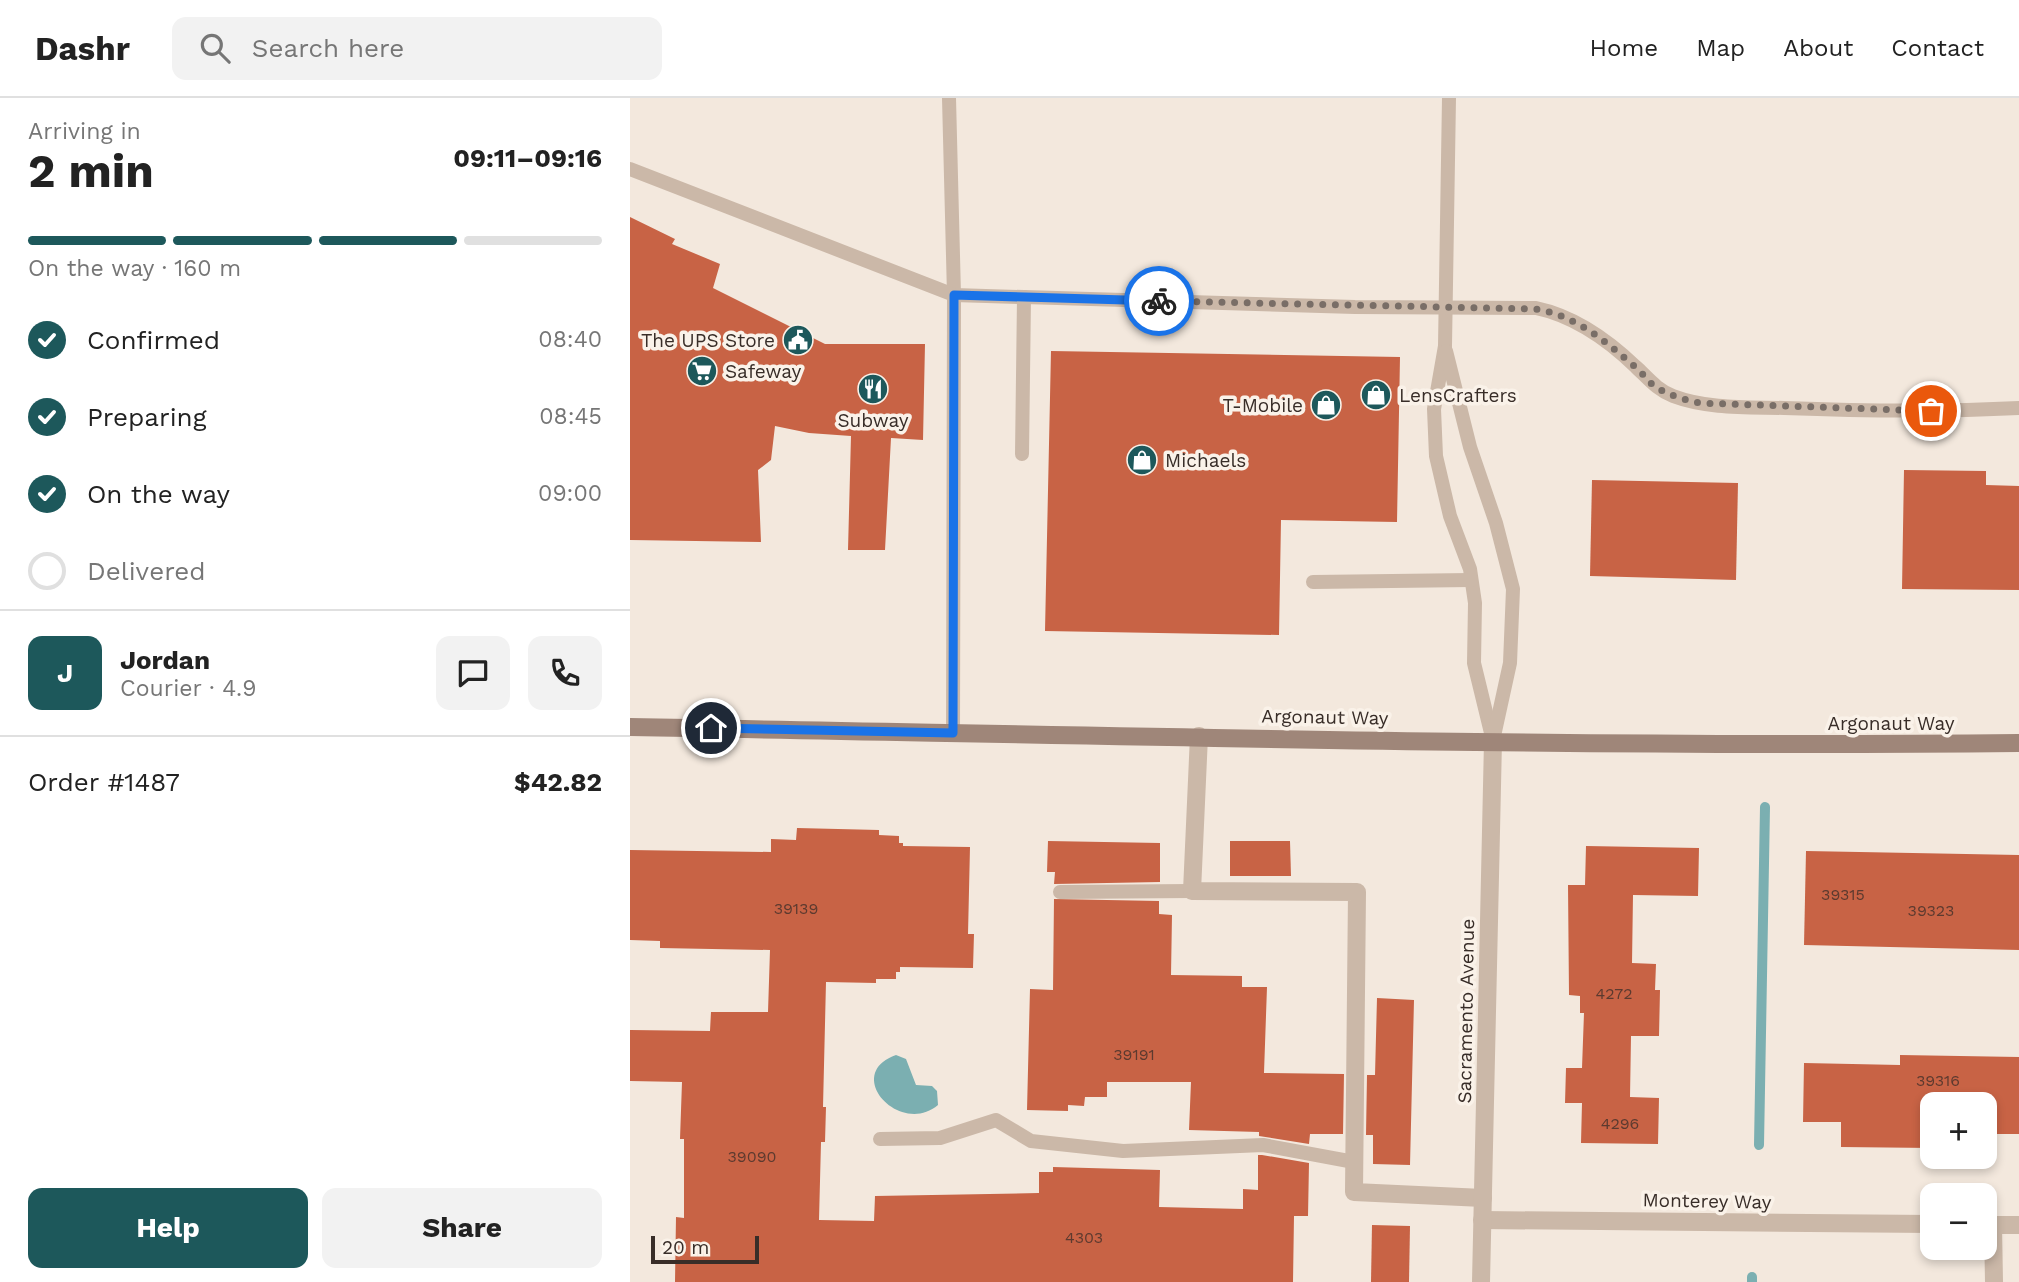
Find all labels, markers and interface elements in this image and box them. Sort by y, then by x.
search box [172,17,662,80]
text: Dashr [35,29,130,68]
icon: search [196,29,234,67]
text: Search here [252,33,404,63]
text: Home [1590,34,1658,62]
text: Map [1696,34,1745,62]
text: About [1783,34,1853,62]
text: Contact [1891,34,1984,62]
text: Arriving in [28,118,141,145]
text: 09:11–09:16 [453,143,602,173]
text: 2 min [28,144,154,198]
text: On the way · 160 m [28,255,241,282]
courier [1124,266,1194,336]
icon: bike [1140,282,1178,320]
icon: check [28,321,66,359]
public building icon: The UPS Store [781,323,815,357]
text: Confirmed [87,325,220,355]
text: 08:40 [538,326,602,353]
place label: The UPS Store [641,329,775,352]
supermarket icon: Safeway [685,354,719,388]
place label: Safeway [725,360,801,383]
restaurant icon: Subway [856,372,890,406]
shop icon: LensCrafters [1359,378,1393,412]
pin [1901,381,1961,441]
place label: LensCrafters [1399,384,1517,407]
shop icon: T-Mobile [1309,388,1343,422]
icon: bag [1912,392,1950,430]
place label: T-Mobile [1222,394,1303,417]
icon: check [28,398,66,436]
text: Preparing [87,402,207,432]
text: 08:45 [539,403,602,430]
place label: Subway [837,409,909,432]
shop icon: Michaels [1125,443,1159,477]
place label: Michaels [1165,449,1246,472]
icon: check [28,475,66,513]
text: On the way [87,479,230,509]
text: 09:00 [538,480,602,507]
text: Delivered [87,556,206,586]
button: chat [436,636,510,710]
button: phone [528,636,602,710]
text: Jordan [120,645,210,675]
text: J [57,658,73,688]
text: Courier · 4.9 [120,675,256,702]
pin [681,698,741,758]
street label: Argonaut Way [1261,704,1389,730]
icon: home [692,709,730,747]
street label: Argonaut Way [1827,712,1955,735]
text: Order #1487 [28,767,180,797]
text: $42.82 [514,767,602,797]
house number: 39315 [1821,885,1865,904]
house number: 39139 [774,899,818,918]
house number: 39323 [1908,901,1954,920]
street label: Sacramento Avenue [1453,919,1479,1103]
house number: 4272 [1595,984,1633,1003]
house number: 39191 [1113,1045,1155,1064]
house number: 39316 [1916,1071,1960,1090]
map controls [1920,1092,1997,1260]
button: + [1920,1092,1997,1169]
house number: 4296 [1601,1114,1639,1133]
house number: 39090 [728,1147,776,1166]
button: − [1920,1183,1997,1260]
button: Help [28,1188,308,1268]
button: Share [322,1188,602,1268]
street label: Monterey Way [1642,1188,1772,1214]
house number: 4303 [1065,1228,1103,1247]
scale bar [651,1233,760,1265]
text: 20 m [662,1236,709,1259]

